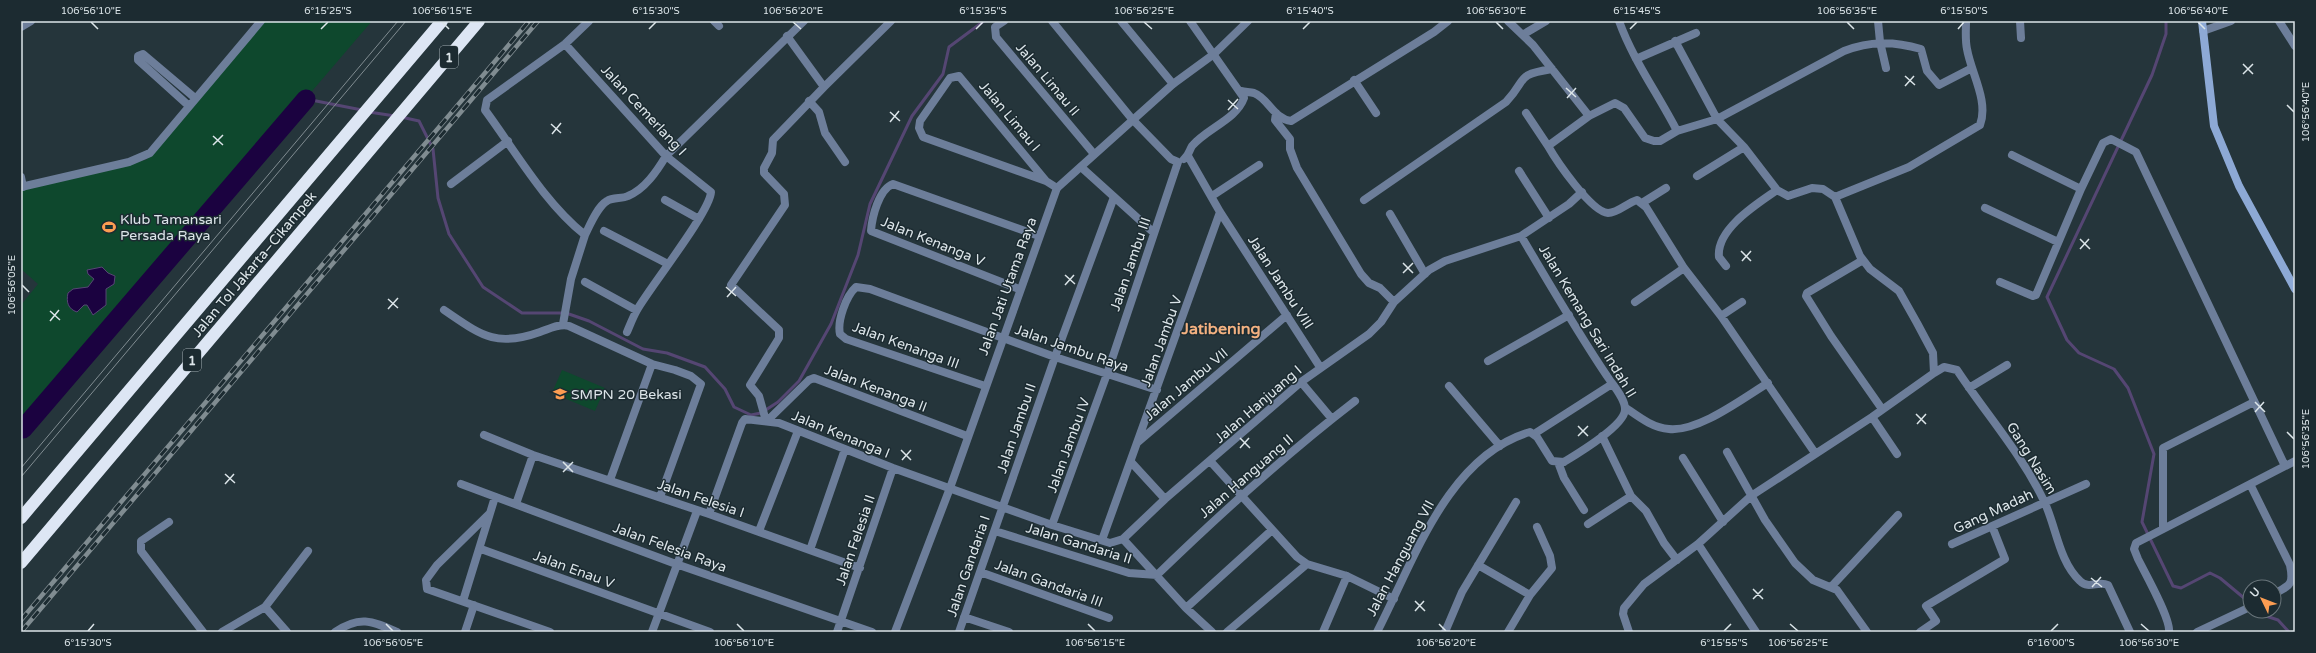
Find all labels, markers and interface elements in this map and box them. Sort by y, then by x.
text: 106°56'10"E [61,5,121,17]
text: 6°15'25"S [304,5,352,17]
text: 106°56'15"E [412,5,472,17]
text: 6°15'30"S [632,5,680,17]
text: 106°56'20"E [763,5,823,17]
text: 6°15'35"S [959,5,1007,17]
text: 106°56'25"E [1114,5,1174,17]
text: 6°15'40"S [1286,5,1334,17]
text: 106°56'30"E [1466,5,1526,17]
text: 6°15'45"S [1613,5,1661,17]
text: 106°56'35"E [1817,5,1877,17]
text: 6°15'50"S [1940,5,1988,17]
text: 106°56'40"E [2168,5,2228,17]
street label: Jalan Limau II [1012,39,1083,119]
road number: 1 [440,46,458,68]
street label: Jalan Cemerlang I [597,61,690,159]
street label: Jalan Limau I [975,78,1044,155]
text: 106°56'40"E [2300,82,2312,142]
street label: Jalan Tol Jakarta–Cikampek [188,188,321,341]
place label: Klub Tamansari Persada Raya [120,211,222,244]
street label: Jalan Kenanga V [879,213,987,270]
street label: Jalan Jati Utama Raya [975,215,1040,358]
street label: Jalan Jambu III [1106,215,1154,313]
sports icon: Klub Tamansari Persada Raya [101,219,117,235]
street label: Jalan Jambu VIII [1244,232,1317,332]
street label: Jalan Kemang Sari Indah II [1535,242,1640,401]
text: 106°56'05"E [6,255,18,315]
street label: Jalan Jambu V [1137,293,1186,389]
street label: Jalan Kenanga III [850,318,962,373]
district label: Jatibening [1180,319,1261,339]
street label: Jalan Jambu Raya [1013,321,1131,376]
street label: Jalan Jambu VII [1141,344,1232,424]
road number: 1 [183,349,201,371]
street label: Jalan Kenanga II [822,361,929,416]
street label: Jalan Hanjuang I [1211,362,1305,447]
street label: Jalan Jambu II [993,381,1040,475]
school or university icon: SMPN 20 Bekasi [552,386,568,402]
place label: SMPN 20 Bekasi [571,386,682,403]
street label: Jalan Jambu IV [1043,395,1094,495]
street label: Jalan Kenanga I [789,407,892,462]
text: 106°56'35"E [2300,409,2312,469]
street label: Gang Nasim [2003,419,2060,497]
street label: Jalan Hanguang II [1196,431,1297,522]
street label: Jalan Felesia I [655,476,747,521]
street label: Gang Madah [1951,486,2036,537]
street label: Jalan Felesia II [832,493,879,588]
street label: Jalan Hanguang VII [1363,497,1438,619]
street label: Jalan Gandaria I [943,513,994,619]
street label: Jalan Felesia Raya [611,519,729,576]
street label: Jalan Gandaria II [1024,519,1134,568]
street label: Jalan Enau V [531,547,617,592]
street label: Jalan Gandaria III [992,556,1105,611]
north arrow [2242,579,2282,619]
text: U [2247,585,2263,600]
text: 6°15'30"S [64,637,112,649]
text: 106°56'05"E [363,637,423,649]
text: 106°56'10"E [714,637,774,649]
text: 106°56'15"E [1065,637,1125,649]
text: 106°56'20"E [1416,637,1476,649]
text: 6°15'55"S [1700,637,1748,649]
text: 106°56'25"E [1768,637,1828,649]
text: 6°16'00"S [2027,637,2075,649]
text: 106°56'30"E [2119,637,2179,649]

